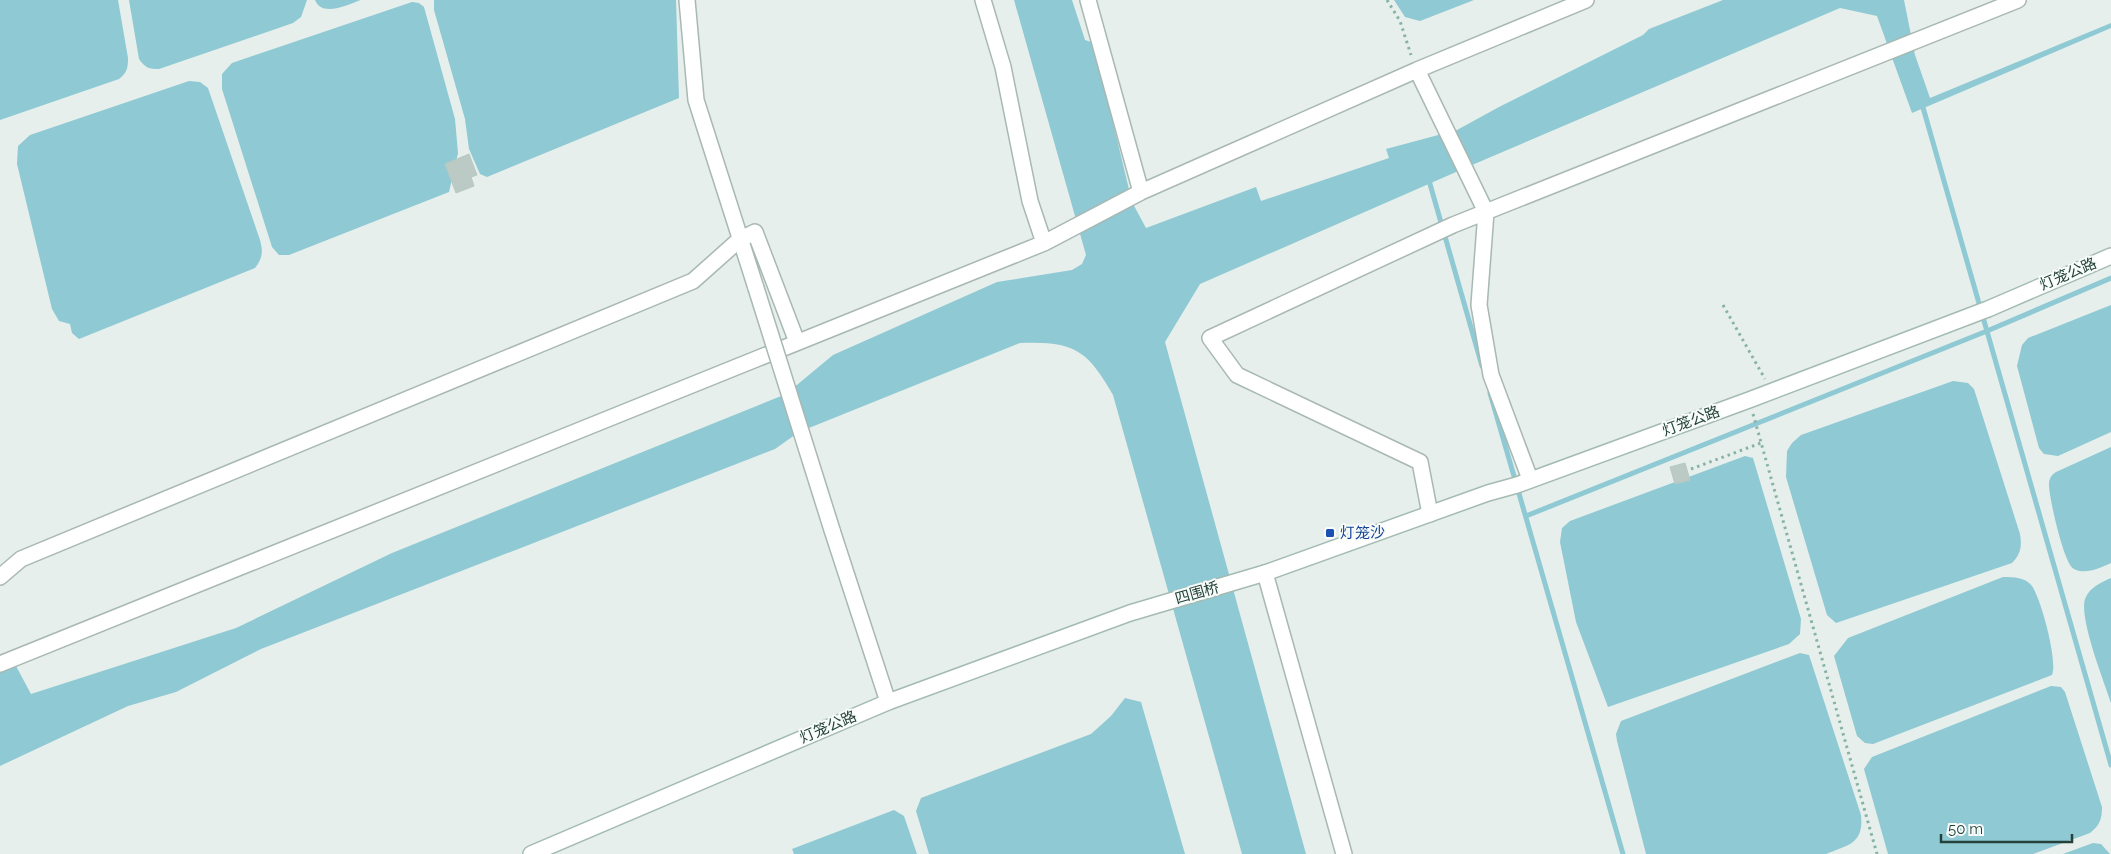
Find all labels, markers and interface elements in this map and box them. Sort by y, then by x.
street label: 灯笼公路 [2037,254,2099,294]
street label: 灯笼公路 [1660,402,1722,440]
place label: 灯笼沙 [1340,524,1385,542]
marker: 灯笼沙 [1324,527,1336,539]
street label: 四围桥 [1173,578,1221,608]
street label: 灯笼公路 [797,707,859,747]
scale bar [1941,812,2072,844]
text: 50 m [1948,820,1983,838]

